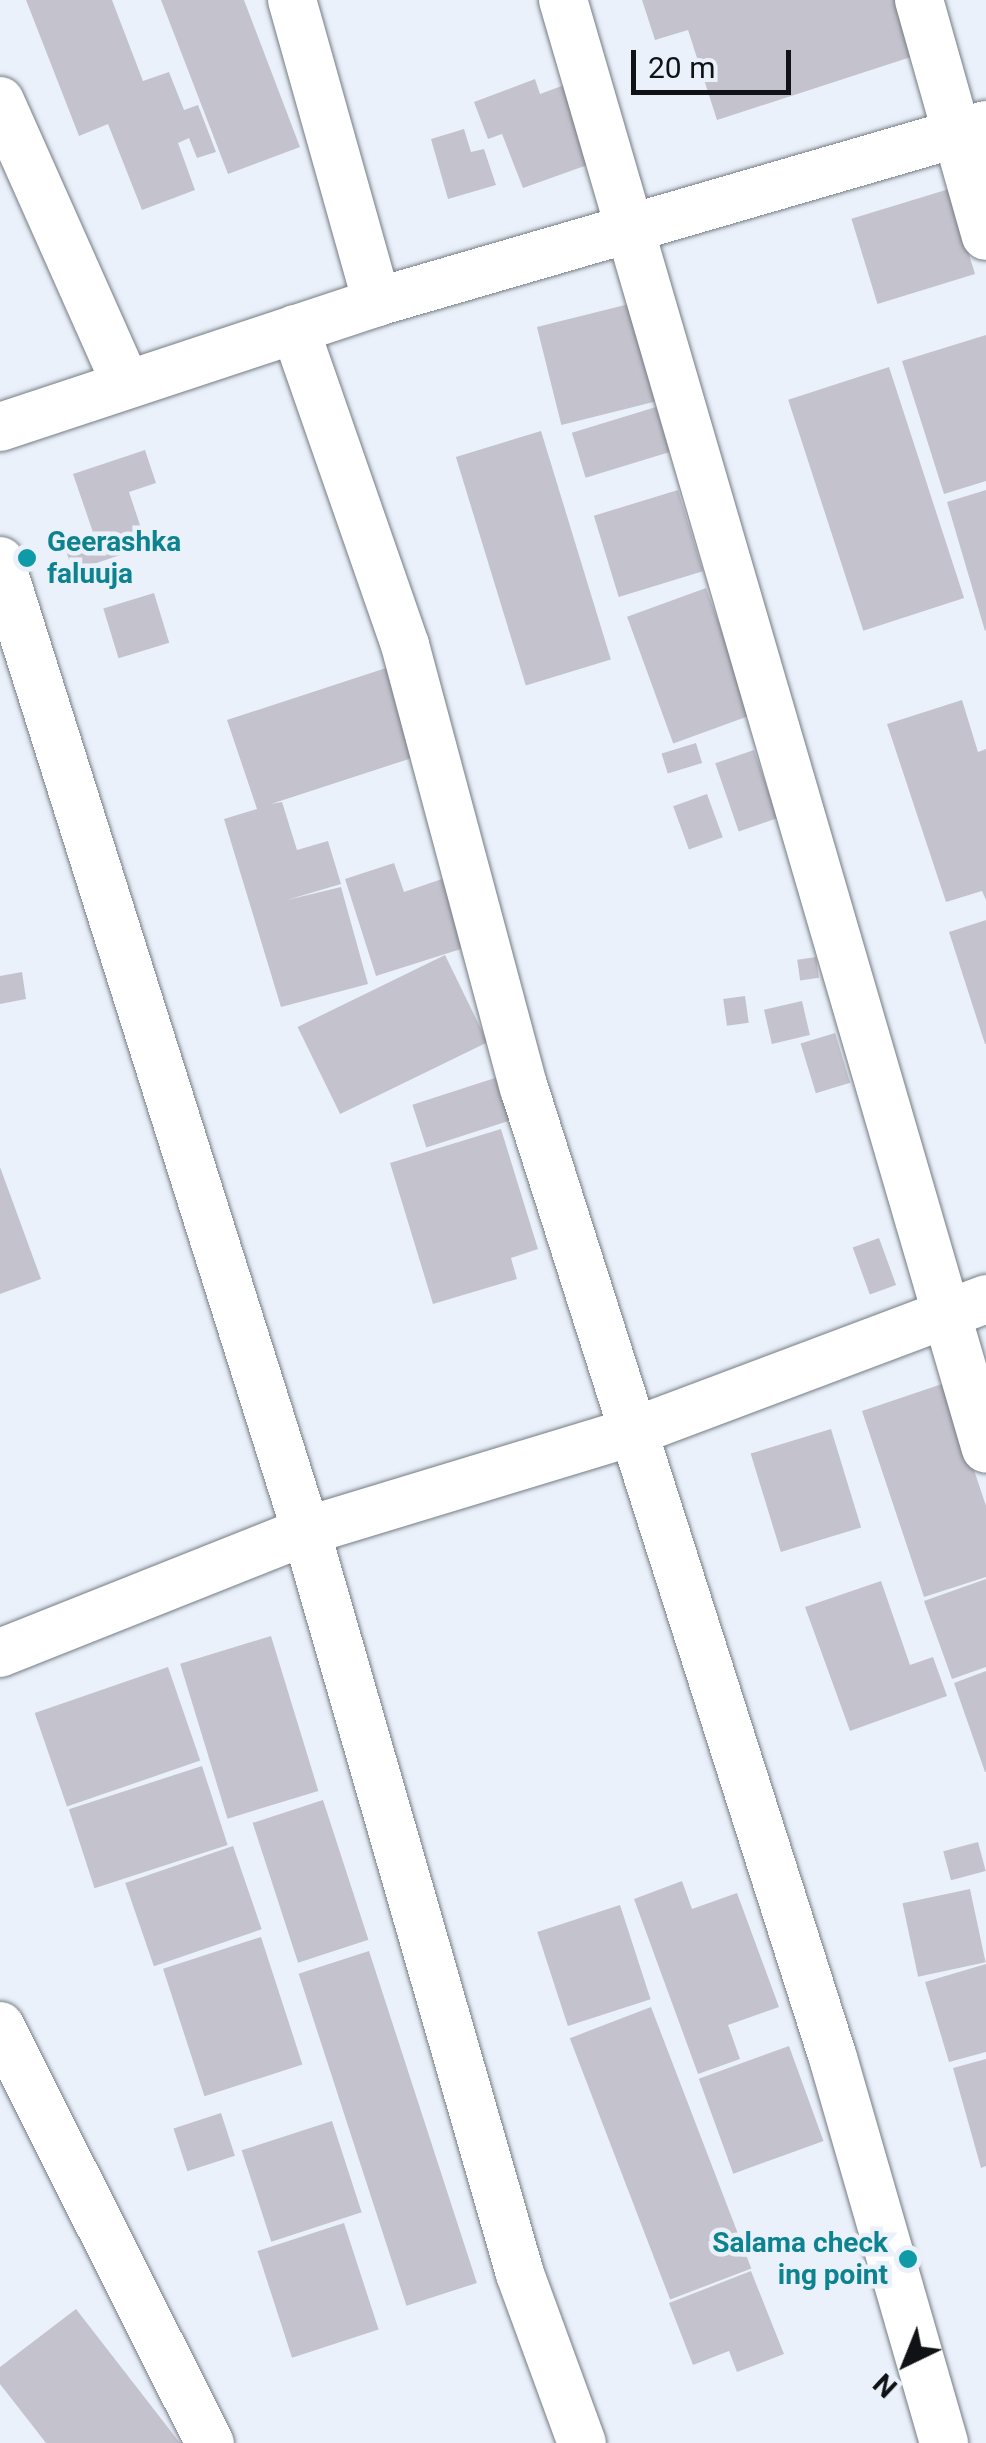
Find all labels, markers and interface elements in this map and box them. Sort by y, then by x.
scale bar [636,30,796,92]
text: 20 m [648,50,715,85]
place label: Geerashka faluuja [47,525,181,591]
marker: Geerashka faluuja [16,547,38,569]
place label: Salama check ing point [712,2226,888,2292]
marker: Salama check ing point [897,2248,919,2270]
north arrow [856,2313,956,2413]
text: N [867,2367,904,2404]

